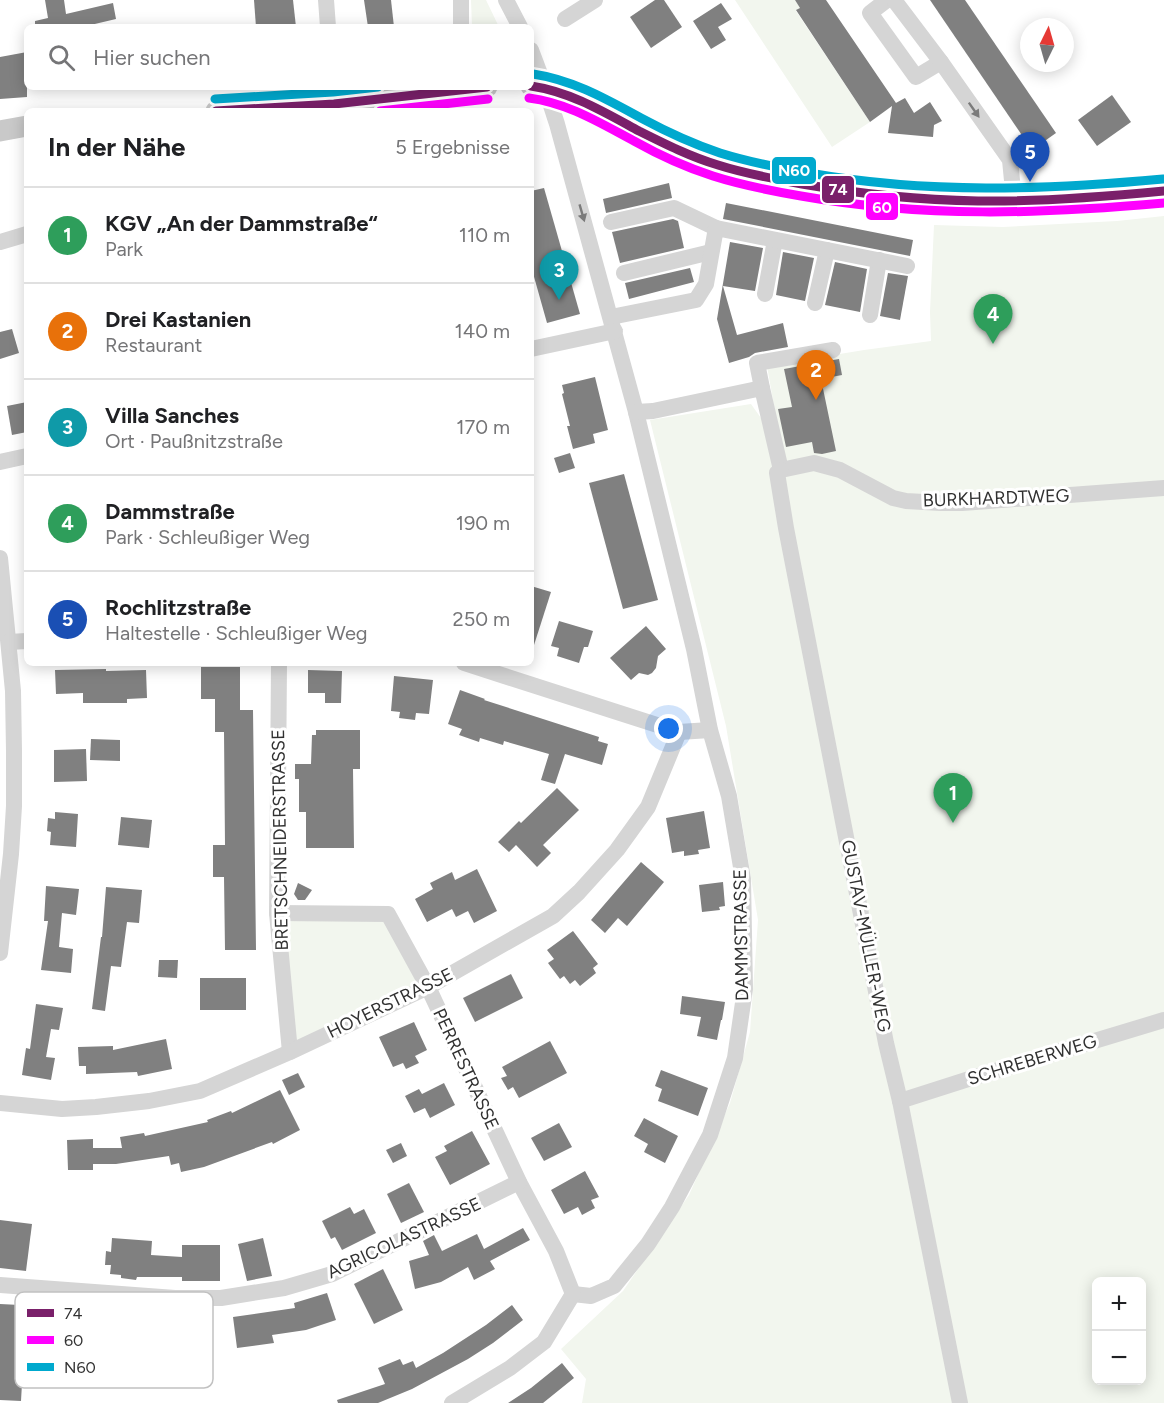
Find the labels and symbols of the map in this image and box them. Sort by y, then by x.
north arrow [1020,18,1074,72]
one-way arrow [968,102,979,118]
pin: 5 [1010,132,1050,182]
line badge: N60 [771,156,817,185]
text: N60 [778,161,810,180]
line badge: 74 [821,175,855,204]
text: 74 [828,180,848,199]
line badge: 60 [865,192,899,221]
text: 60 [872,198,892,217]
one-way arrow [578,205,587,223]
pin: 3 [540,250,578,300]
pin: 4 [974,294,1012,344]
pin: 2 [796,350,836,400]
street label: BURKHARDTWEG [922,484,1070,512]
your location [654,714,683,743]
street label: BRETSCHNEIDERSTRASSE [267,729,293,951]
pin: 1 [934,774,972,823]
street label: GUSTAV-MÜLLER-WEG [837,838,895,1034]
street label: DAMMSTRASSE [729,869,753,1001]
street label: HOYERSTRASSE [323,963,457,1043]
street label: PERRESTRASSE [428,1005,504,1133]
street label: SCHREBERWEG [965,1030,1100,1090]
street label: AGRICOLASTRASSE [324,1193,484,1283]
legend [15,1292,213,1388]
text: 74 [64,1304,83,1323]
text: 60 [64,1331,83,1350]
text: N60 [64,1358,96,1377]

